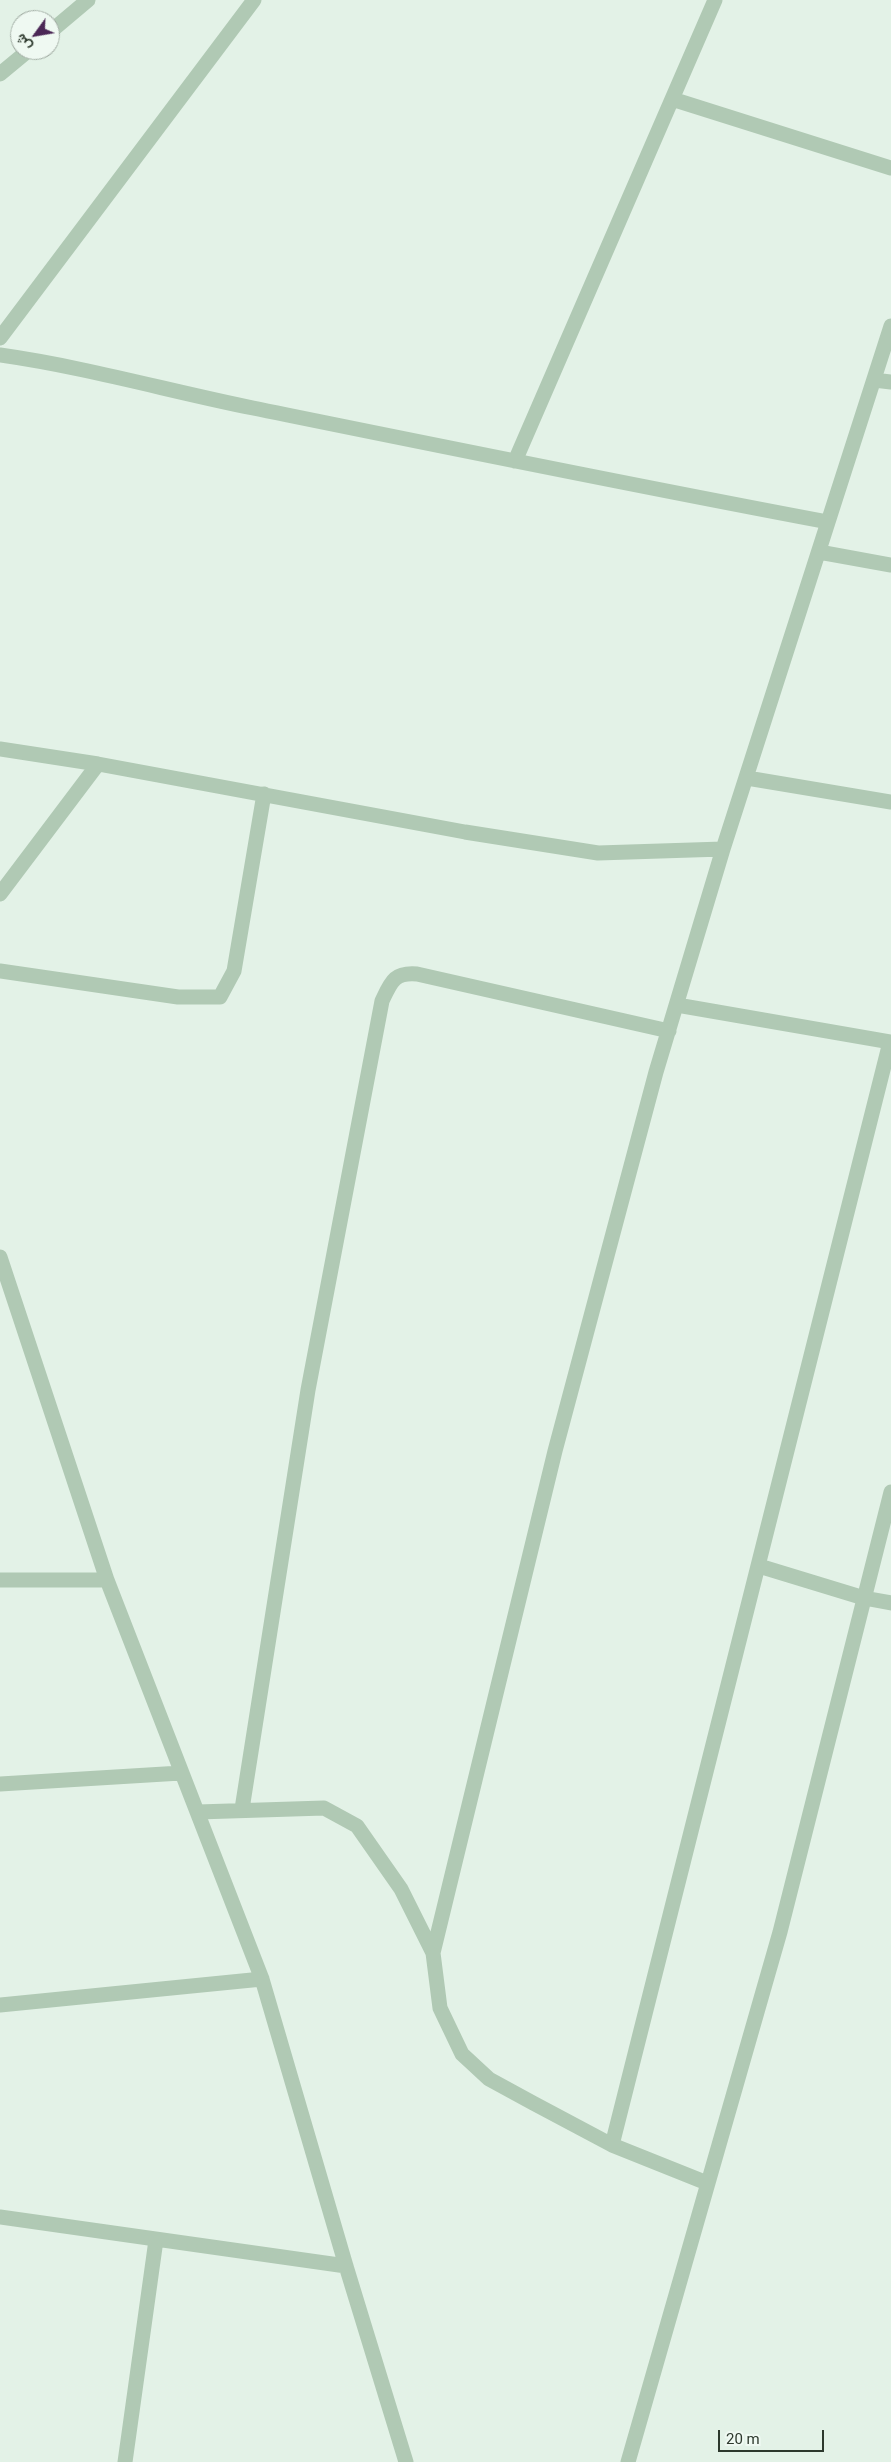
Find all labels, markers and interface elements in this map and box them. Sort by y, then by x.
north arrow [10,10,60,60]
text: ش [12,31,34,54]
scale bar [721,2420,827,2452]
text: 20 m [726,2430,760,2448]

